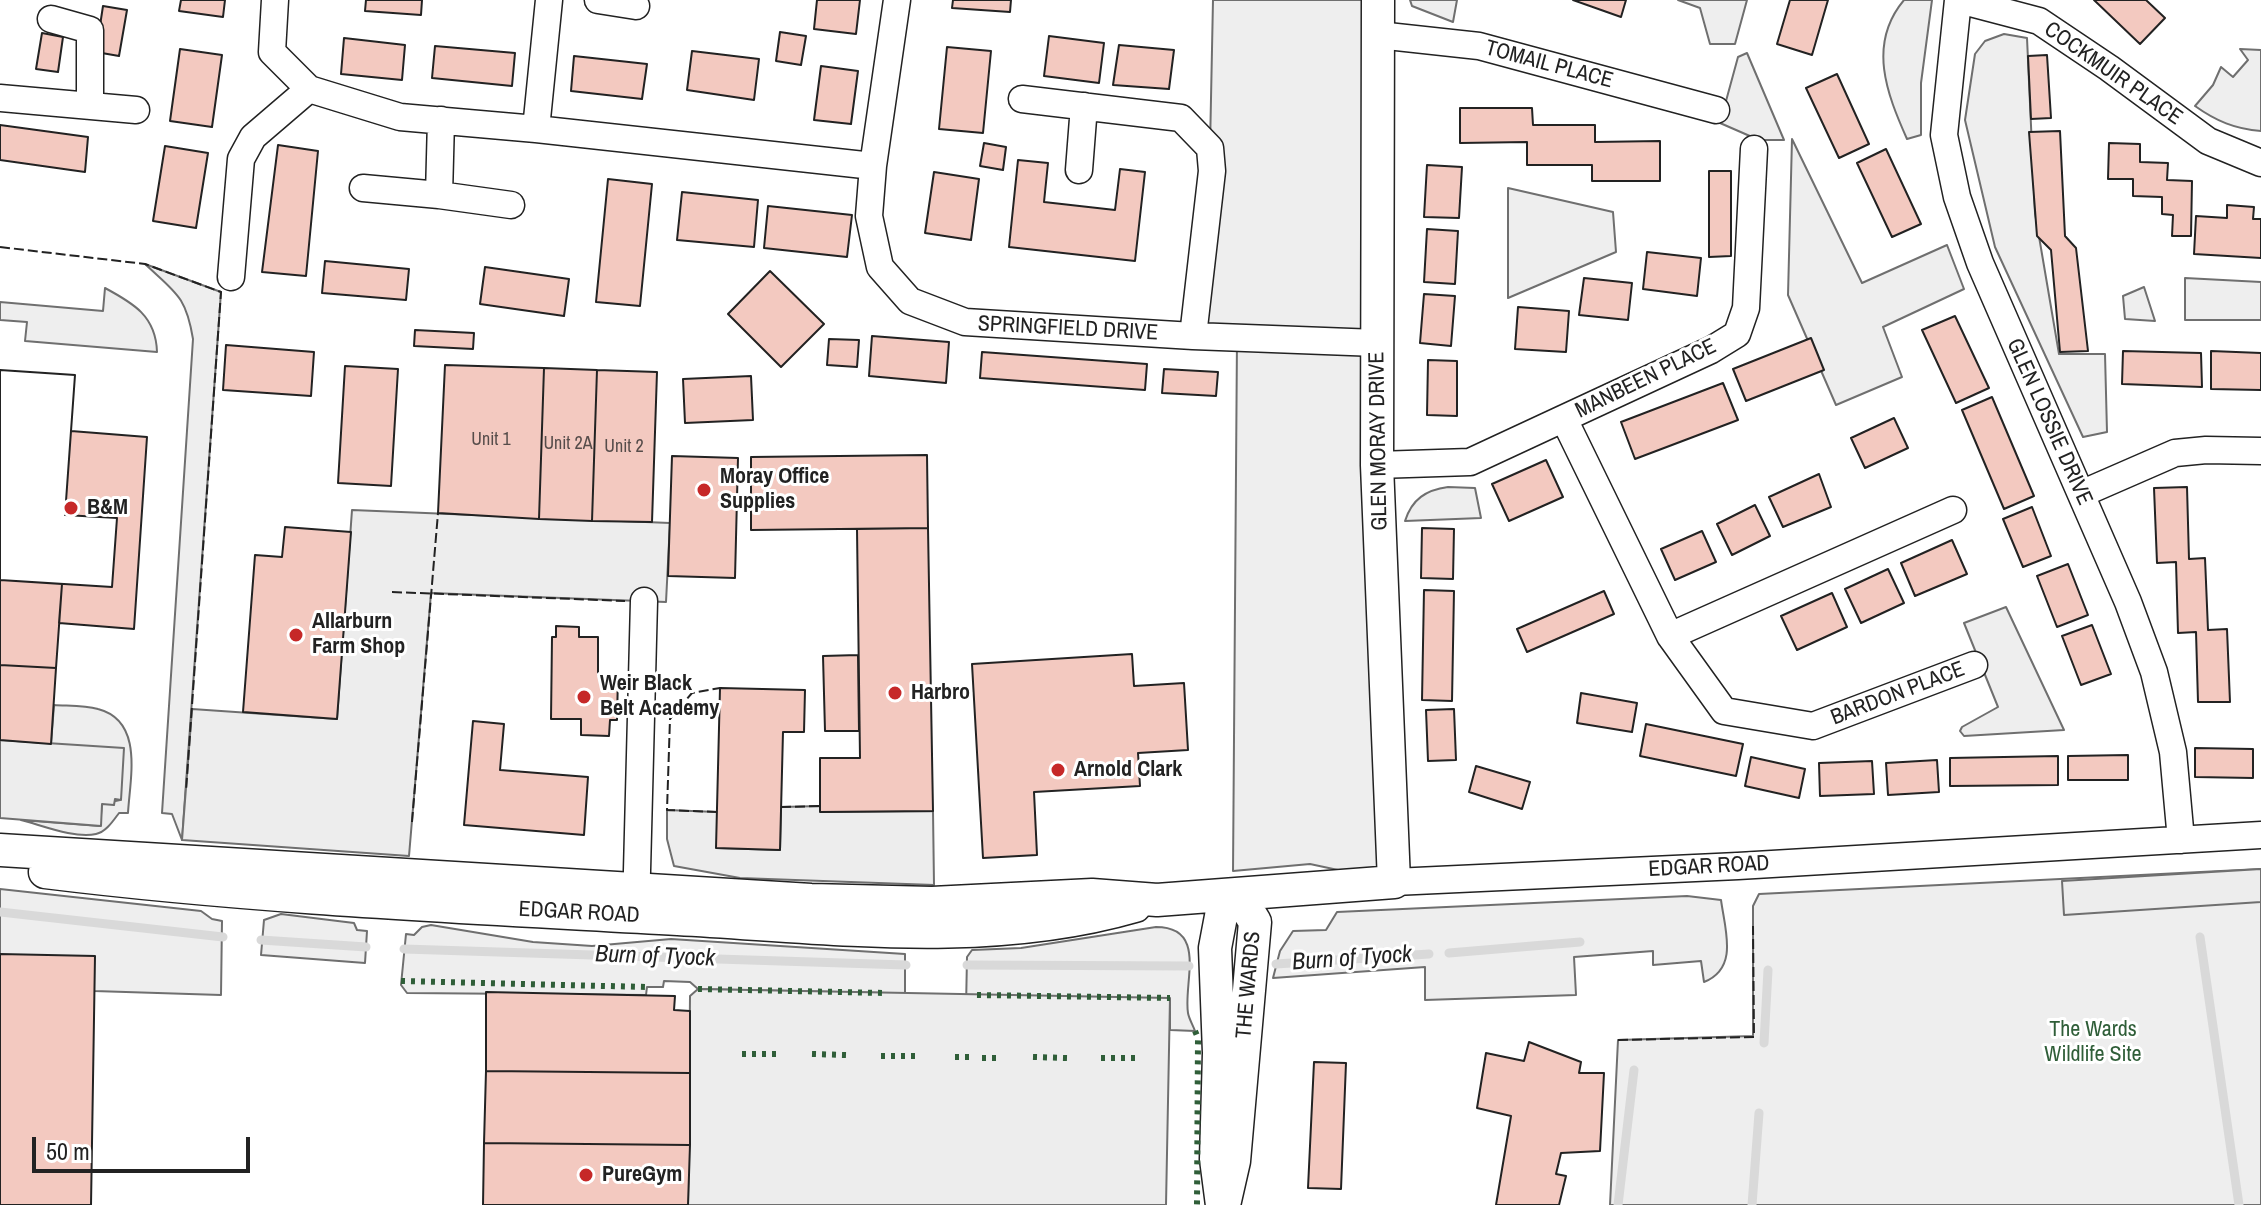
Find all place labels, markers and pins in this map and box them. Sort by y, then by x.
place label: Moray Office Supplies [720,464,829,516]
marker: Moray Office Supplies [695,481,713,499]
place label: B&M [87,495,128,521]
marker: B&M [62,499,80,517]
place label: Allarburn Farm Shop [312,609,405,660]
marker: Allarburn Farm Shop [287,626,305,644]
place label: Weir Black Belt Academy [600,671,719,722]
place label: Harbro [911,680,970,706]
marker: Harbro [886,684,904,702]
marker: Weir Black Belt Academy [575,688,593,706]
place label: Arnold Clark [1074,757,1182,783]
marker: Arnold Clark [1049,761,1067,779]
place label: PureGym [602,1162,682,1188]
marker: PureGym [577,1166,595,1184]

